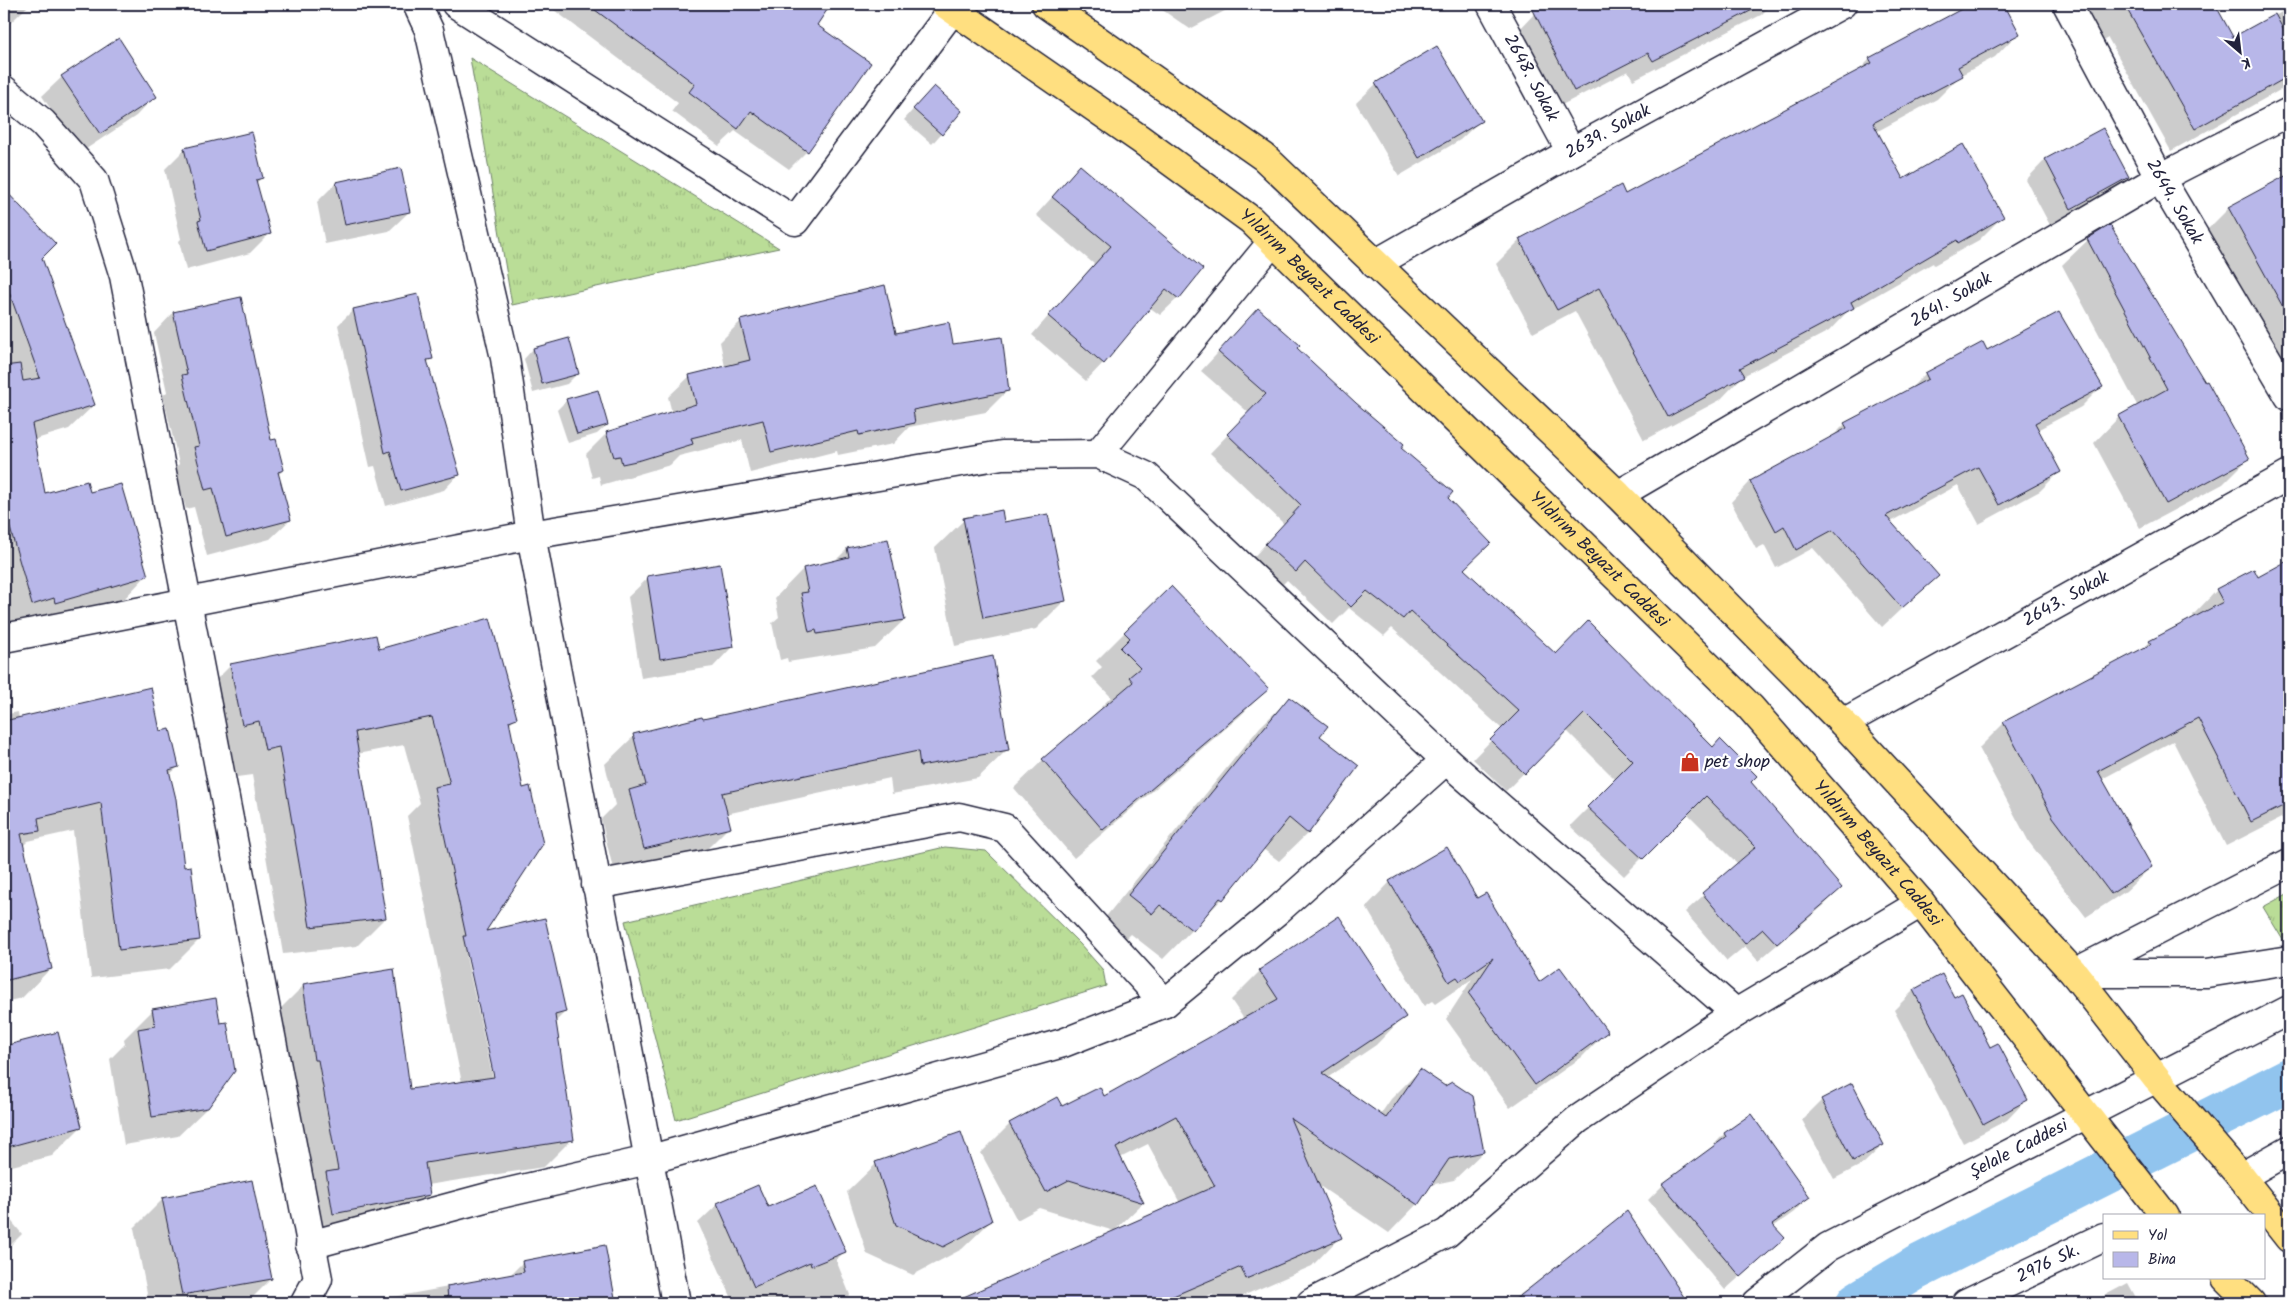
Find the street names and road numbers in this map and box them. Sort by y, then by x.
street label: 2648. Sokak [1495,29,1567,127]
street label: 2639. Sokak [1560,96,1657,167]
street label: 2644. Sokak [2138,154,2211,251]
street label: Yıldırım Beyazıt Caddesi [1233,201,1386,353]
street label: 2641. Sokak [1905,264,1998,336]
street label: Yıldırım Beyazıt Caddesi [1522,484,1676,636]
street label: 2643. Sokak [2017,563,2115,635]
street label: Yıldırım Beyazıt Caddesi [1806,774,1949,934]
street label: Şelale Caddesi [1964,1111,2074,1186]
street label: 2976 Sk. [2012,1236,2085,1291]

